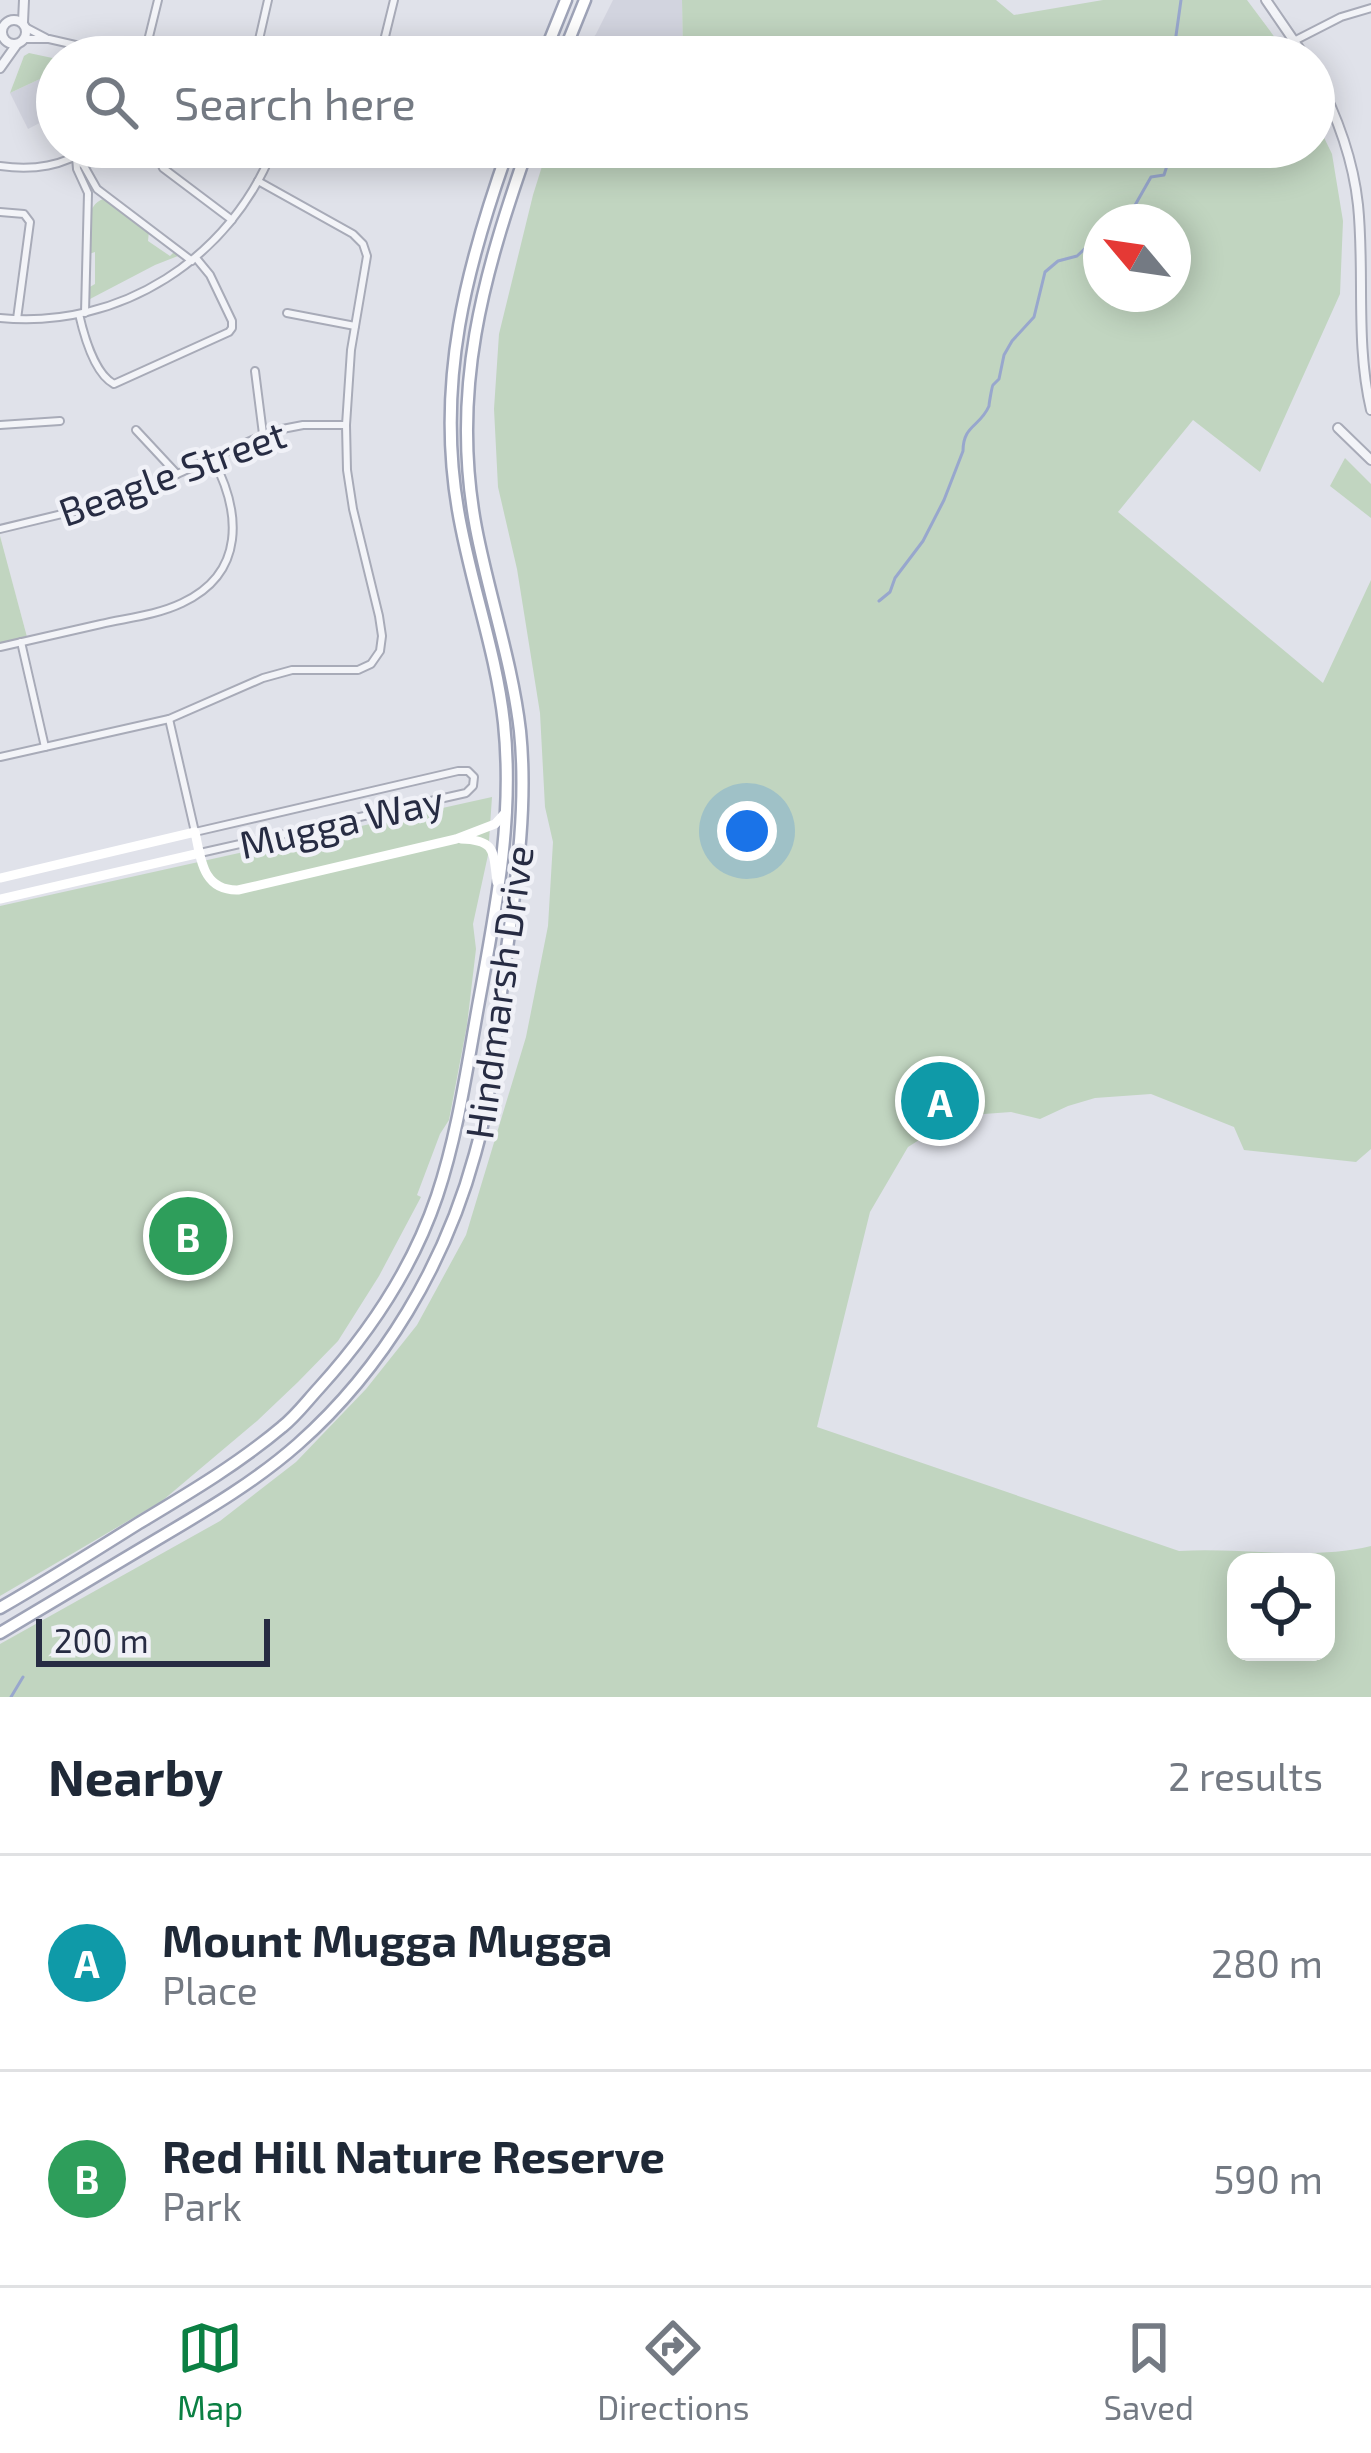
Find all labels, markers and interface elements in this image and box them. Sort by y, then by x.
search box [36,36,1335,168]
icon: search [78,69,144,135]
text: Search here [174,75,416,129]
north arrow [1083,204,1191,312]
street label: Beagle Street [52,409,292,535]
street label: Mugga Way [234,775,448,867]
your location [717,801,777,861]
street label: Hindmarsh Drive [454,842,542,1142]
pin: A [901,1056,979,1146]
pin: B [149,1191,227,1281]
map controls [1227,1553,1335,1661]
button: locate [1227,1553,1335,1661]
scale bar [36,1613,270,1666]
text: 200 m [54,1620,149,1660]
text: Nearby [48,1745,223,1806]
text: 2 results [1168,1752,1323,1799]
text: Mount Mugga Mugga [162,1912,613,1966]
text: A [74,1939,100,1986]
text: 280 m [1211,1939,1323,1986]
text: Place [162,1966,258,2013]
text: Red Hill Nature Reserve [162,2128,665,2182]
text: B [75,2155,99,2202]
text: 590 m [1213,2155,1323,2202]
text: Park [162,2182,242,2229]
tab: Map [177,2315,243,2427]
tab: Directions [597,2315,749,2427]
tab: Saved [1103,2315,1194,2427]

